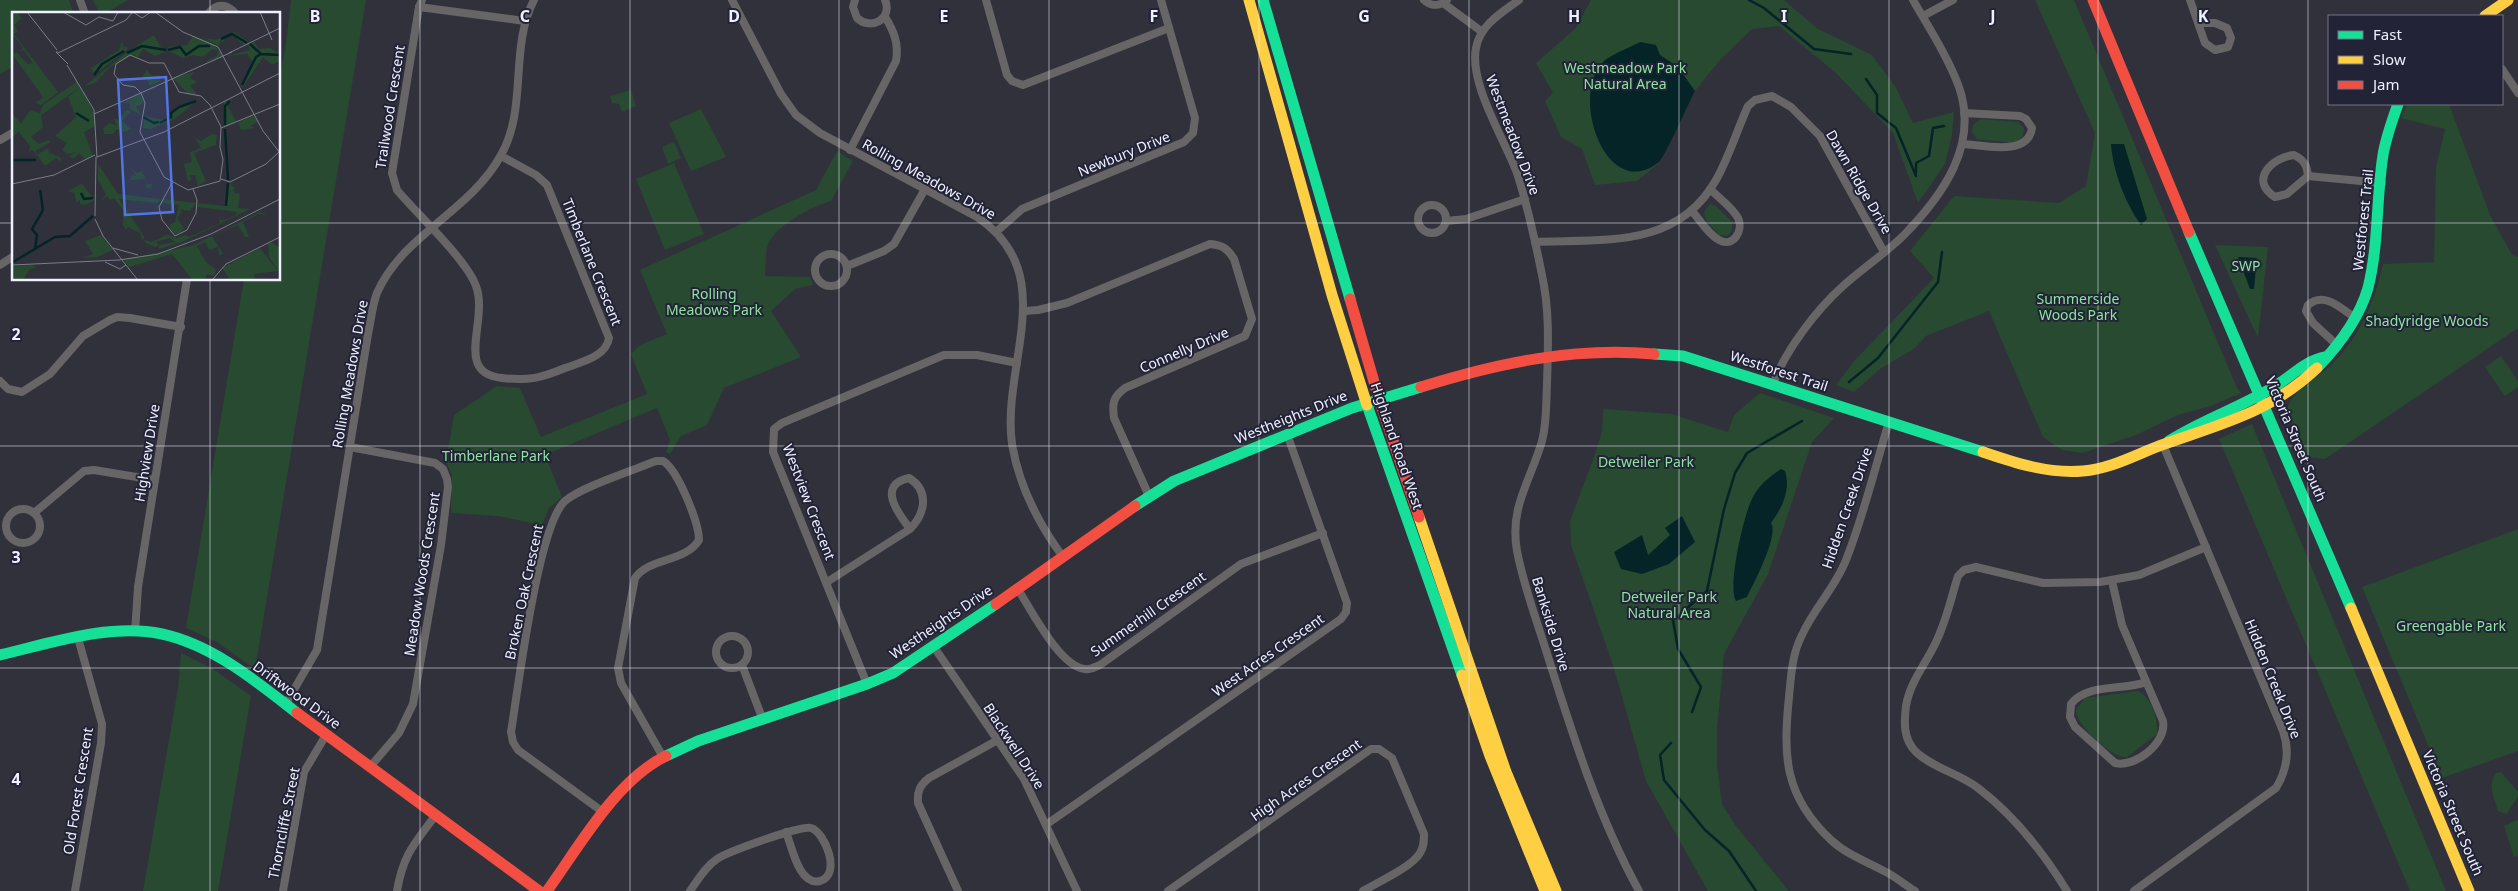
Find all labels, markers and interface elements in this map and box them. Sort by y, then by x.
text: B [310,5,320,27]
text: C [520,5,530,27]
text: D [728,5,740,27]
text: E [940,5,949,27]
text: F [1150,5,1158,27]
text: G [1358,5,1370,27]
text: H [1568,5,1580,27]
text: I [1781,5,1787,27]
text: J [1988,5,1996,27]
text: K [2198,5,2209,27]
inset map [12,12,280,280]
legend [2328,15,2503,105]
text: Fast [2373,24,2402,44]
street label: Trailwood Crescent [370,44,409,170]
text: Slow [2373,49,2406,69]
park label: Westmeadow Park Natural Area [1564,58,1687,93]
street label: Westmeadow Drive [1482,72,1545,198]
text: Jam [2371,74,2400,94]
street label: Newbury Drive [1075,126,1173,181]
street label: Dawn Ridge Drive [1822,126,1897,237]
street label: Rolling Meadows Drive [859,134,1000,223]
street label: Westforest Trail [2348,168,2377,272]
street label: Timberlane Crescent [558,195,627,328]
park label: SWP [2231,256,2261,275]
park label: Rolling Meadows Park [666,284,763,319]
park label: Summerside Woods Park [2036,289,2120,324]
street label: Rolling Meadows Drive [327,298,372,449]
park label: Shadyridge Woods [2365,311,2489,330]
street label: Connelly Drive [1136,322,1231,377]
text: 2 [11,323,21,345]
street label: Westforest Trail [1728,346,1831,395]
street label: Victoria Street South [2261,373,2331,504]
street label: Highland Road West [1367,380,1428,512]
street label: Westheights Drive [1232,385,1350,448]
street label: Highview Drive [129,403,164,503]
street label: Westview Crescent [779,441,840,562]
street label: Hidden Creek Drive [1817,444,1876,571]
park label: Timberlane Park [442,446,551,465]
park label: Detweiler Park [1598,452,1695,471]
street label: Meadow Woods Crescent [399,491,444,657]
street label: Broken Oak Crescent [500,522,547,661]
text: 3 [11,546,21,568]
street label: Summerhill Crescent [1086,567,1209,661]
street label: Bankside Drive [1528,574,1575,674]
street label: Westheights Drive [886,580,996,663]
park label: Detweiler Park Natural Area [1621,587,1718,622]
street label: West Acres Crescent [1208,609,1328,700]
street label: Hidden Creek Drive [2241,616,2306,741]
park label: Greengable Park [2396,616,2506,635]
street label: Driftwood Drive [250,656,345,733]
street label: Blackwell Drive [979,699,1049,793]
street label: Old Forest Crescent [58,726,97,856]
street label: High Acres Crescent [1246,734,1365,825]
street label: Victoria Street South [2418,747,2488,878]
street label: Thorncliffe Street [263,765,304,880]
text: 4 [11,768,21,790]

